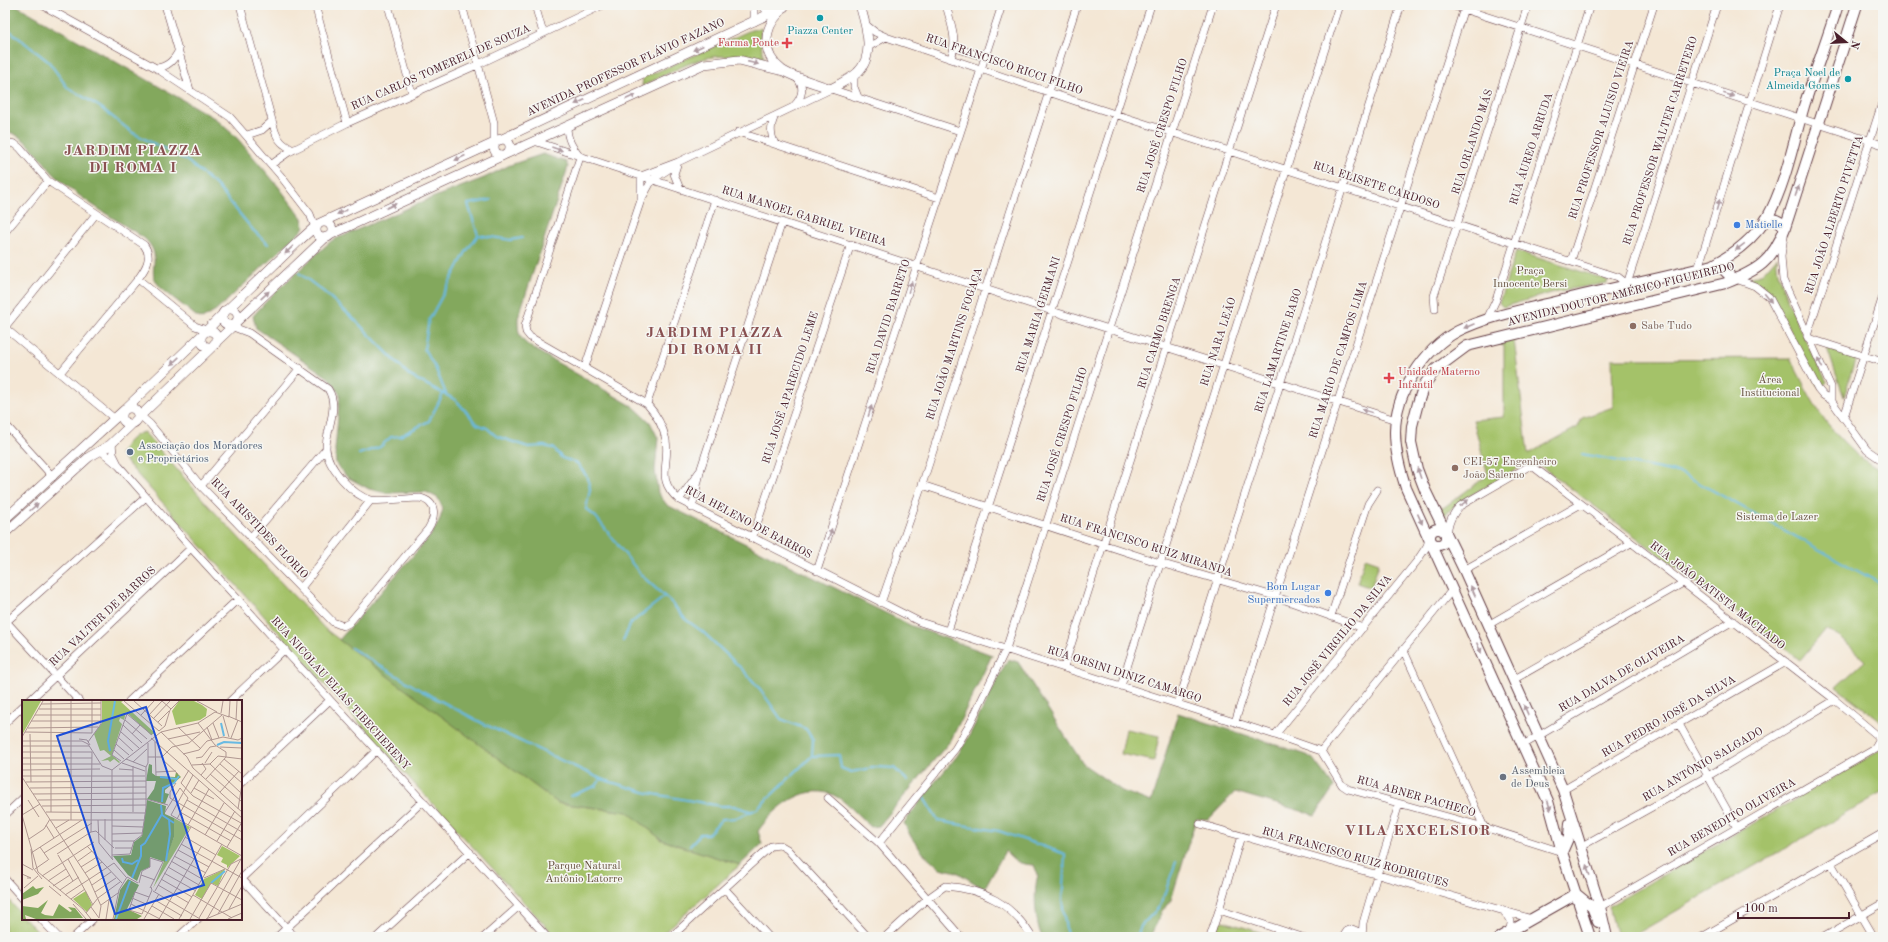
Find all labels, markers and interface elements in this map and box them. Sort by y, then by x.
marker: Piazza Center [815,13,825,23]
street label: AVENIDA PROFESSOR FLÁVIO FAZANO [525,15,727,119]
north arrow [1826,22,1866,62]
street label: RUA CARLOS TOMERELI DE SOUZA [350,23,533,113]
place label: Piazza Center [787,26,853,37]
street label: RUA FRANCISCO RICCI FILHO [924,33,1084,97]
street label: RUA PROFESSOR WALTER CARRETERO [1622,35,1700,247]
place label: Farma Ponte [718,38,779,49]
marker: Farma Ponte [782,38,792,48]
street label: RUA PROFESSOR ALUISIO VIEIRA [1568,38,1636,221]
text: N [1847,39,1861,51]
one-way arrow [693,45,704,51]
street label: RUA JOSÉ CRESPO FILHO [1134,56,1190,195]
one-way arrow [747,61,759,67]
place label: Praça Noel de Almeida Gomes [1766,68,1840,92]
marker: Praça Noel de Almeida Gomes [1843,74,1853,84]
street label: RUA ORLANDO MÁS [1449,87,1495,196]
street label: RUA ÁUREO ARRUDA [1507,90,1556,207]
one-way arrow [1724,92,1736,98]
one-way arrow [625,94,636,100]
one-way arrow [575,99,586,105]
street label: RUA JOÃO ALBERTO PIVETTA [1802,133,1866,296]
district label: JARDIM PIAZZA DI ROMA I [64,144,202,176]
one-way arrow [551,147,563,153]
one-way arrow [455,155,466,161]
street label: RUA ELISETE CARDOSO [1311,160,1441,212]
street label: RUA MANOEL GABRIEL VIEIRA [720,185,889,249]
one-way arrow [1794,185,1800,197]
one-way arrow [1715,198,1721,210]
one-way arrow [385,203,396,209]
one-way arrow [336,209,348,215]
marker: Matielle [1732,220,1742,230]
place label: Matielle [1745,220,1783,231]
one-way arrow [1735,243,1745,251]
one-way arrow [284,245,294,255]
street label: RUA MARIA GERMANI [1015,255,1063,375]
street label: RUA DAVID BARRETO [865,258,913,376]
street label: AVENIDA DOUTOR AMÉRICO FIGUEIREDO [1506,259,1736,329]
street label: RUA JOÃO MARTINS FOGAÇA [923,265,985,422]
park label: Praça Innocente Bersi [1493,266,1567,290]
street label: RUA CARMO BRENGA [1137,275,1184,390]
street label: RUA MARIO DE CAMPOS LIMA [1308,279,1370,440]
one-way arrow [907,281,913,293]
street label: RUA LAMARTINE BABO [1254,287,1304,414]
one-way arrow [260,290,270,300]
one-way arrow [1764,293,1772,304]
street label: RUA NARA LEÃO [1198,295,1239,388]
street label: RUA JOSÉ APARECIDO LEME [759,310,821,466]
marker: Sabe Tudo [1628,321,1638,331]
place label: Sabe Tudo [1641,321,1692,332]
one-way arrow [1463,324,1475,330]
district label: JARDIM PIAZZA DI ROMA II [646,326,784,358]
one-way arrow [170,356,180,366]
one-way arrow [1817,357,1823,369]
street label: RUA JOSÉ CRESPO FILHO [1034,365,1090,504]
place label: Unidade Materno Infantil [1398,367,1480,391]
marker: Unidade Materno Infantil [1383,372,1395,384]
park label: Área Institucional [1740,373,1800,399]
one-way arrow [867,404,873,416]
one-way arrow [1360,408,1372,414]
place label: Associação dos Moradores e Proprietários [138,441,263,465]
marker: Associação dos Moradores e Proprietários [125,447,135,457]
place label: CEI-57 Engenheiro João Salerno [1463,457,1557,481]
marker: CEI-57 Engenheiro João Salerno [1450,463,1460,473]
one-way arrow [1415,467,1421,479]
street label: RUA ARISTIDES FLORIO [208,477,310,581]
street label: RUA HELENO DE BARROS [683,485,813,561]
one-way arrow [1459,499,1470,507]
one-way arrow [29,502,39,511]
park label: Sistema de Lazer [1736,512,1818,523]
street label: RUA FRANCISCO RUIZ MIRANDA [1058,513,1234,579]
one-way arrow [1418,514,1424,526]
one-way arrow [827,528,833,540]
street label: RUA JOÃO BATISTA MACHADO [1647,538,1788,652]
street label: RUA VALTER DE BARROS [48,565,158,669]
street label: RUA JOSÉ VIRGILIO DA SILVA [1280,571,1395,709]
place label: Bom Lugar Supermercados [1248,582,1320,606]
one-way arrow [1470,586,1476,597]
marker: Bom Lugar Supermercados [1323,588,1333,598]
street label: RUA NICOLAU ELIAS TIBECHERENY [269,615,411,773]
street label: RUA DALVA DE OLIVEIRA [1557,633,1687,715]
one-way arrow [1476,643,1482,655]
street label: RUA ORSINI DINIZ CAMARGO [1046,645,1203,705]
street label: RUA PEDRO JOSÉ DA SILVA [1599,672,1738,760]
inset map [22,700,242,920]
one-way arrow [1523,703,1529,715]
street label: RUA ANTÔNIO SALGADO [1640,724,1765,804]
place label: Assembleia de Deus [1511,766,1565,790]
marker: Assembleia de Deus [1498,772,1508,782]
street label: RUA ABNER PACHECO [1355,775,1477,819]
street label: RUA BENEDITO OLIVEIRA [1666,777,1798,859]
one-way arrow [1546,799,1552,811]
district label: VILA EXCELSIOR [1345,824,1491,839]
street label: RUA FRANCISCO RUIZ RODRIGUES [1261,826,1450,890]
park label: Parque Natural Antônio Latorre [545,861,623,885]
one-way arrow [1584,864,1590,876]
scale bar [1738,894,1849,920]
text: 100 m [1744,903,1778,915]

